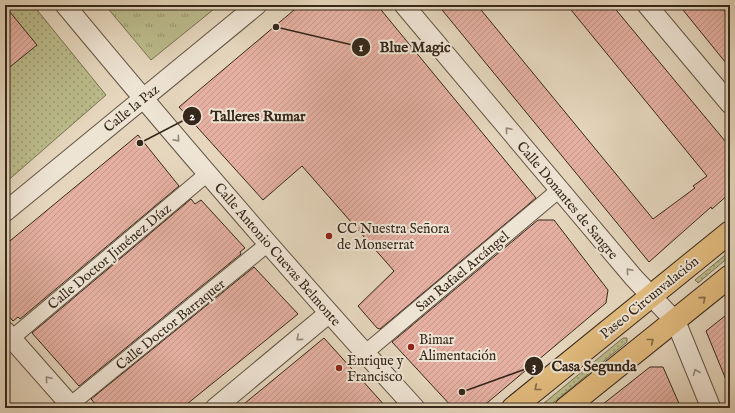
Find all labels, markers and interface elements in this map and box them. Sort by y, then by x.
callout: Blue Magic [351,33,458,60]
text: Blue Magic [379,38,451,57]
text: 1 [359,40,364,55]
street label: Calle la Paz [100,80,164,137]
callout: Talleres Rumar [182,102,313,129]
text: Talleres Rumar [210,107,306,126]
text: 2 [189,109,195,124]
one-way arrow [506,127,513,134]
one-way arrow [172,134,179,141]
street label: Calle Donantes de Sangre [513,138,622,264]
street label: Calle Antonio Cuevas Belmonte [210,179,345,331]
street label: Calle Doctor Jiménez Díaz [44,199,176,314]
place label: CC Nuestra Señora de Monserrat [337,220,450,254]
street label: San Rafael Arcángel [412,227,513,316]
marker: CC Nuestra Señora de Monserrat [324,231,334,241]
street label: Paseo Circunvalación [596,252,703,343]
one-way arrow [626,269,633,276]
street label: Calle Doctor Barraquer [112,275,229,375]
one-way arrow [698,296,705,303]
place label: Bimar Alimentación [418,331,497,365]
one-way arrow [296,334,303,341]
one-way arrow [647,338,654,345]
marker: Bimar Alimentación [406,342,416,352]
place label: Enrique y Francisco [347,352,404,386]
callout: Casa Segunda [524,352,645,379]
text: Casa Segunda [551,357,637,376]
text: 3 [532,359,536,374]
marker: Enrique y Francisco [334,363,344,373]
one-way arrow [693,368,701,376]
one-way arrow [45,376,52,384]
one-way arrow [534,384,541,391]

